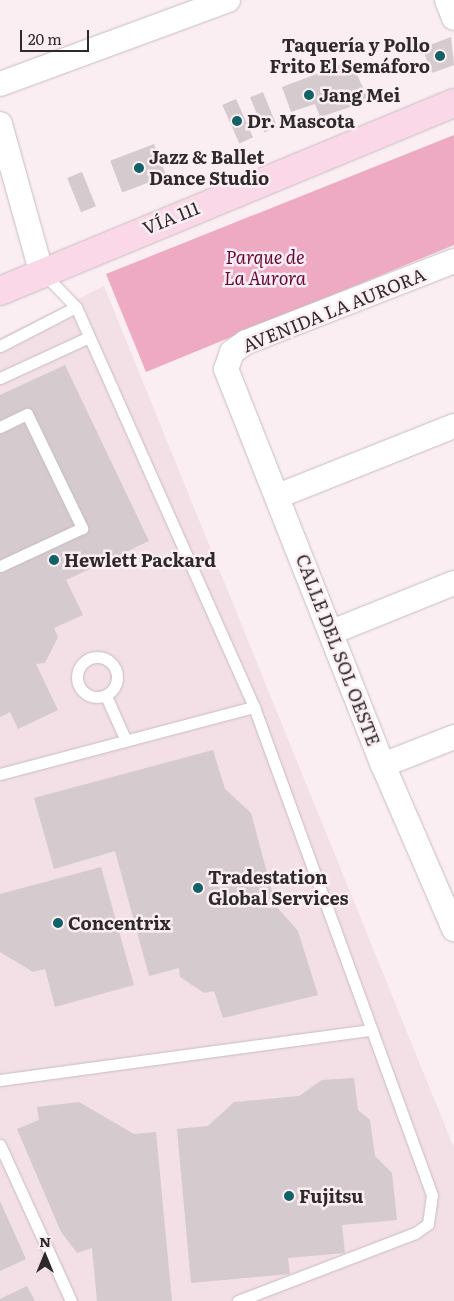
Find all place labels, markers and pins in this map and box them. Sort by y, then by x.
place label: Taquería y Pollo Frito El Semáforo [270,35,430,78]
marker: Taquería y Pollo Frito El Semáforo [434,50,446,62]
place label: Jang Mei [319,84,400,106]
marker: Jang Mei [303,89,315,101]
place label: Dr. Mascota [247,110,355,132]
marker: Dr. Mascota [231,115,243,127]
place label: Jazz & Ballet Dance Studio [149,147,269,190]
marker: Jazz & Ballet Dance Studio [133,162,145,174]
place label: Hewlett Packard [64,549,216,571]
marker: Hewlett Packard [48,554,60,566]
place label: Tradestation Global Services [208,867,349,910]
marker: Tradestation Global Services [192,882,204,894]
place label: Concentrix [68,912,171,934]
marker: Concentrix [52,917,64,929]
place label: Fujitsu [299,1185,363,1207]
marker: Fujitsu [283,1190,295,1202]

